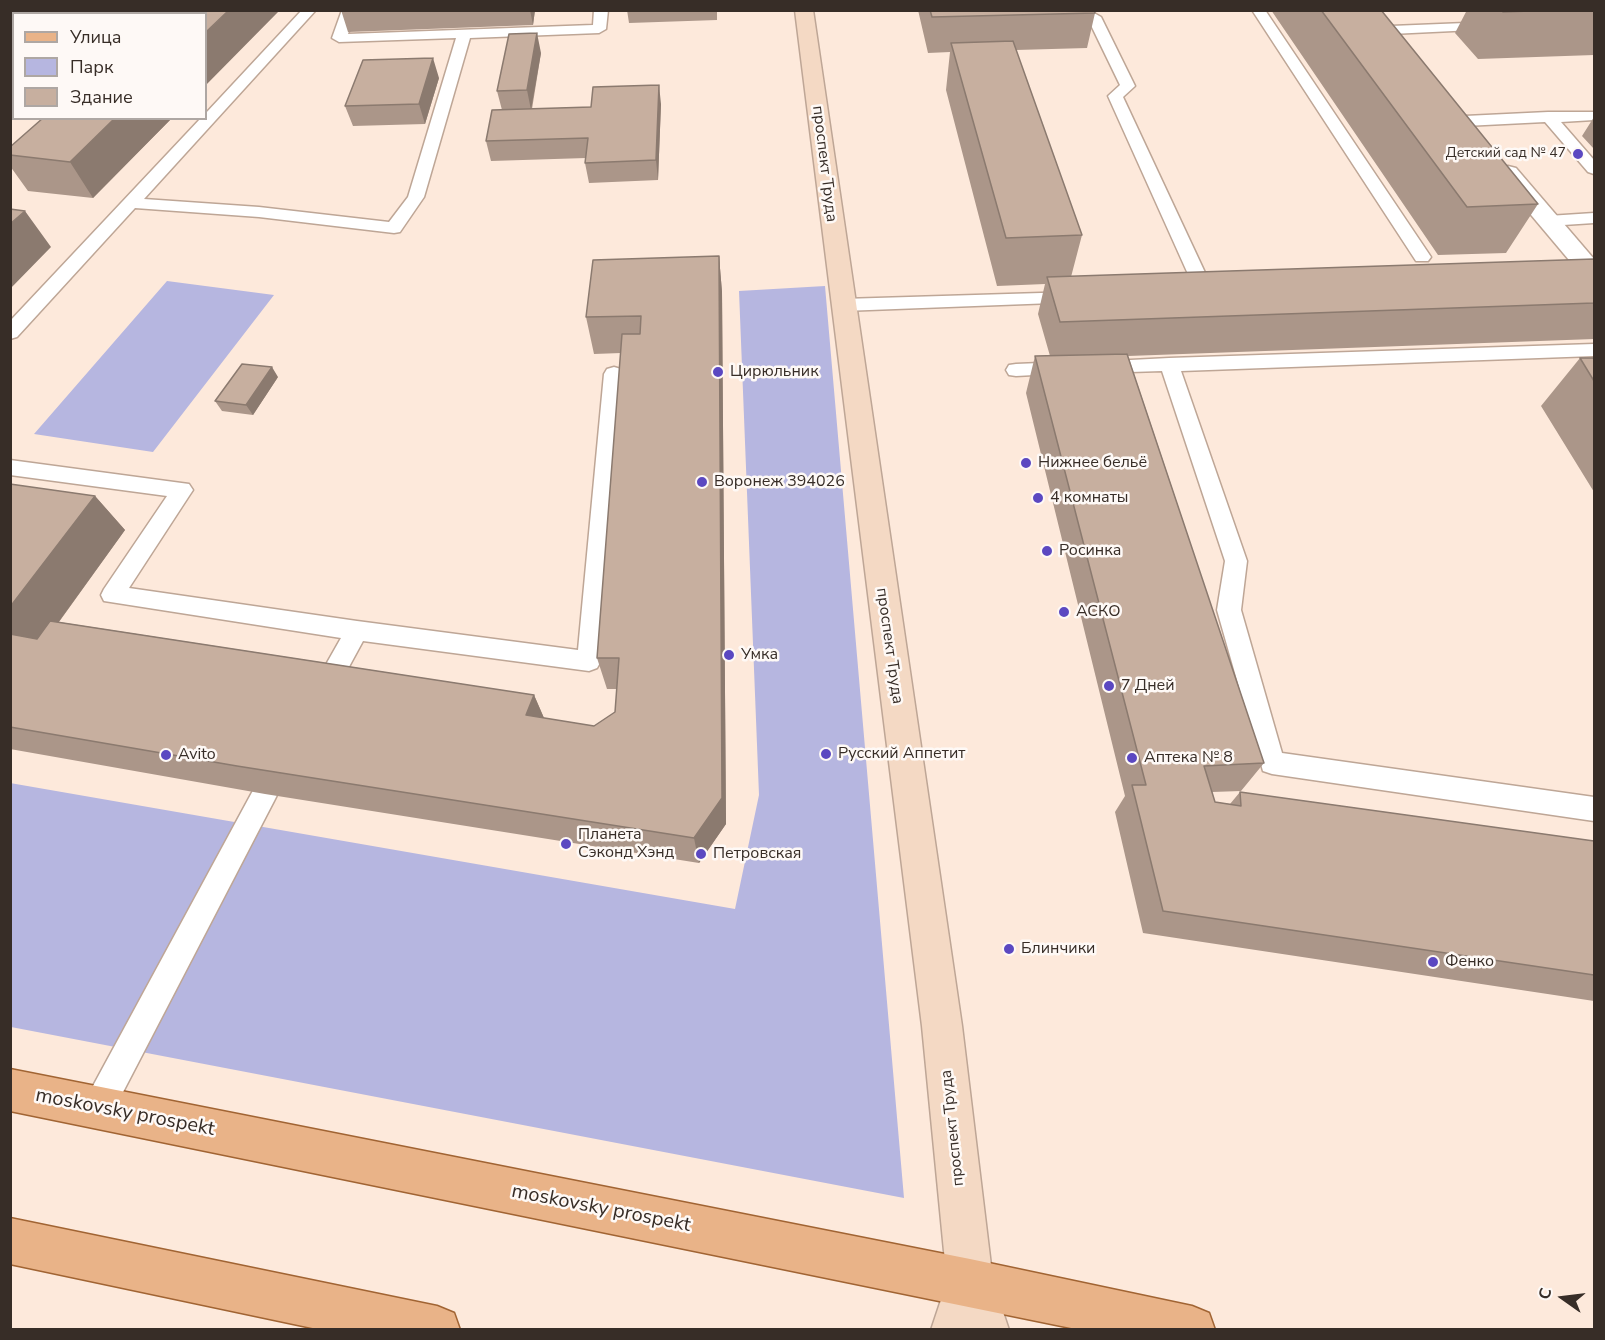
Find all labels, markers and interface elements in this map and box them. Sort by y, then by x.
legend [12,12,207,120]
text: Улица [70,25,121,49]
text: Парк [70,55,113,79]
text: Здание [70,85,133,109]
street label: проспект Труда [807,105,841,223]
place label: Детский сад № 47 [1446,146,1566,162]
marker: Детский сад № 47 [1571,147,1585,161]
place label: Цирюльник [730,362,819,382]
marker: Цирюльник [711,365,725,379]
place label: Нижнее бельё [1038,453,1147,473]
marker: Нижнее бельё [1019,456,1033,470]
place label: Воронеж 394026 [714,472,845,492]
marker: Воронеж 394026 [695,475,709,489]
place label: 4 комнаты [1050,488,1129,508]
marker: 4 комнаты [1031,491,1045,505]
place label: Росинка [1059,541,1121,561]
marker: Росинка [1040,544,1054,558]
street label: проспект Труда [871,587,907,705]
place label: АСКО [1076,602,1120,622]
marker: АСКО [1057,605,1071,619]
place label: Умка [741,645,778,665]
marker: Умка [722,648,736,662]
place label: 7 Дней [1121,676,1175,696]
marker: 7 Дней [1102,679,1116,693]
place label: Русский Аппетит [838,744,965,764]
place label: Avito [178,745,216,765]
marker: Русский Аппетит [819,747,833,761]
marker: Avito [159,748,173,762]
place label: Аптека № 8 [1144,748,1233,768]
marker: Аптека № 8 [1125,751,1139,765]
place label: Планета Сэконд Хэнд [578,825,674,863]
marker: Планета Сэконд Хэнд [559,837,573,851]
place label: Петровская [713,844,801,864]
marker: Петровская [694,847,708,861]
place label: Блинчики [1021,939,1095,959]
marker: Блинчики [1002,942,1016,956]
place label: Фенко [1445,952,1494,972]
marker: Фенко [1426,955,1440,969]
street label: проспект Труда [937,1069,969,1187]
street label: moskovsky prospekt [33,1084,217,1142]
street label: moskovsky prospekt [509,1180,693,1238]
north arrow [1533,1268,1593,1328]
text: С [1534,1286,1558,1302]

